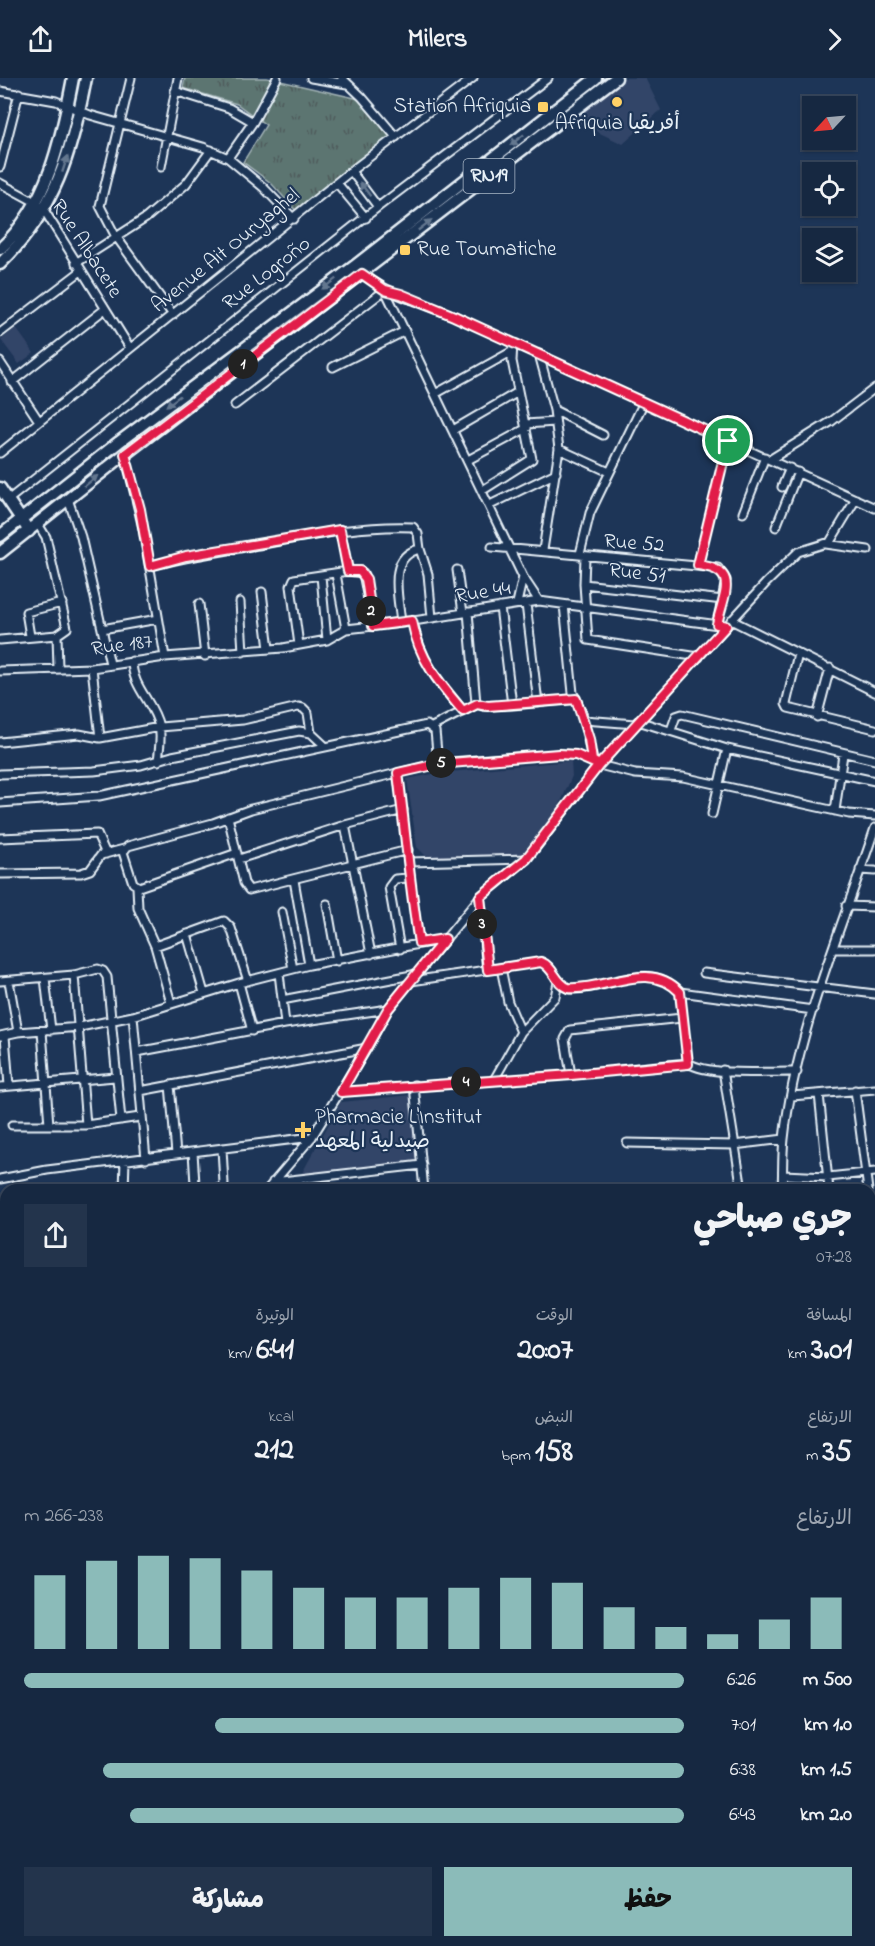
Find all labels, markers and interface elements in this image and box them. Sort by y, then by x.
text: Milers [408,20,468,59]
icon: share [24,23,57,56]
icon: forward [818,23,851,56]
place label: Station Afriquia [394,92,531,122]
marker: Afriquia أفريقيا [610,95,624,109]
north arrow [802,96,856,150]
map controls [802,96,856,282]
marker: Station Afriquia [536,100,550,114]
place label: Afriquia أفريقيا [555,109,679,139]
one-way arrow [510,133,525,145]
one-way arrow [61,155,71,173]
road number: RN19 [464,159,514,193]
button: locate [802,162,856,216]
street label: Avenue Ait Ouryaghel [145,181,308,322]
one-way arrow [359,182,371,198]
street label: Rue Albacete [43,194,129,305]
one-way arrow [417,219,433,231]
button: layers [802,228,856,282]
street label: Rue Logroño [216,230,319,320]
place label: Rue Toumatiche [417,235,557,265]
marker: Rue Toumatiche [398,243,412,257]
one-way arrow [321,277,337,290]
pin: 1 [228,349,258,379]
text: 1 [240,352,246,376]
one-way arrow [165,395,181,407]
pin [702,415,753,466]
icon: arrive [711,424,744,457]
one-way arrow [83,475,99,488]
street label: Rue 52 [603,527,665,561]
street label: Rue 51 [607,556,667,592]
street label: Rue 44 [453,574,513,612]
pin: 2 [356,596,386,626]
text: 2 [367,599,375,623]
street label: Rue 187 [89,627,155,665]
pin: 5 [426,748,456,778]
text: 5 [436,751,446,775]
pin: 3 [467,909,497,939]
text: 3 [479,912,485,936]
pin: 4 [451,1067,481,1097]
text: 4 [463,1070,469,1094]
place label: Pharmacie L'Institut صيدلية المعهد [315,1103,482,1157]
marker: Pharmacie L'Institut صيدلية المعهد [296,1123,310,1137]
text: جري صباحي [693,1196,852,1244]
button: share [24,1204,87,1267]
text: 07:28 [816,1243,852,1272]
text: الوتيرة [255,1304,294,1328]
text: الوقت [536,1304,573,1328]
text: المسافة [806,1304,852,1328]
text: 6:41 [256,1329,294,1373]
text: 20:07 [517,1329,573,1373]
text: 3.01 [811,1329,852,1373]
text: /km [228,1342,256,1366]
text: km [788,1342,811,1366]
text: kcal [269,1405,294,1429]
text: النبض [535,1406,573,1430]
text: الارتفاع [807,1406,852,1430]
text: 212 [255,1429,294,1473]
text: 158 [535,1431,573,1475]
text: 35 [822,1431,852,1475]
text: bpm [501,1444,535,1468]
text: m [806,1444,822,1468]
text: 238–266 m [24,1502,104,1531]
text: الارتفاع [796,1505,852,1534]
text: 6:26 [727,1666,756,1695]
text: 500 m [803,1666,852,1695]
text: 7:01 [731,1711,756,1740]
text: 1.0 km [804,1711,852,1740]
text: 6:38 [730,1756,756,1785]
text: 1.5 km [801,1756,852,1785]
text: 6:43 [729,1801,756,1830]
text: 2.0 km [800,1801,852,1830]
button: مشاركة [24,1867,432,1936]
button: حفظ [444,1867,852,1936]

